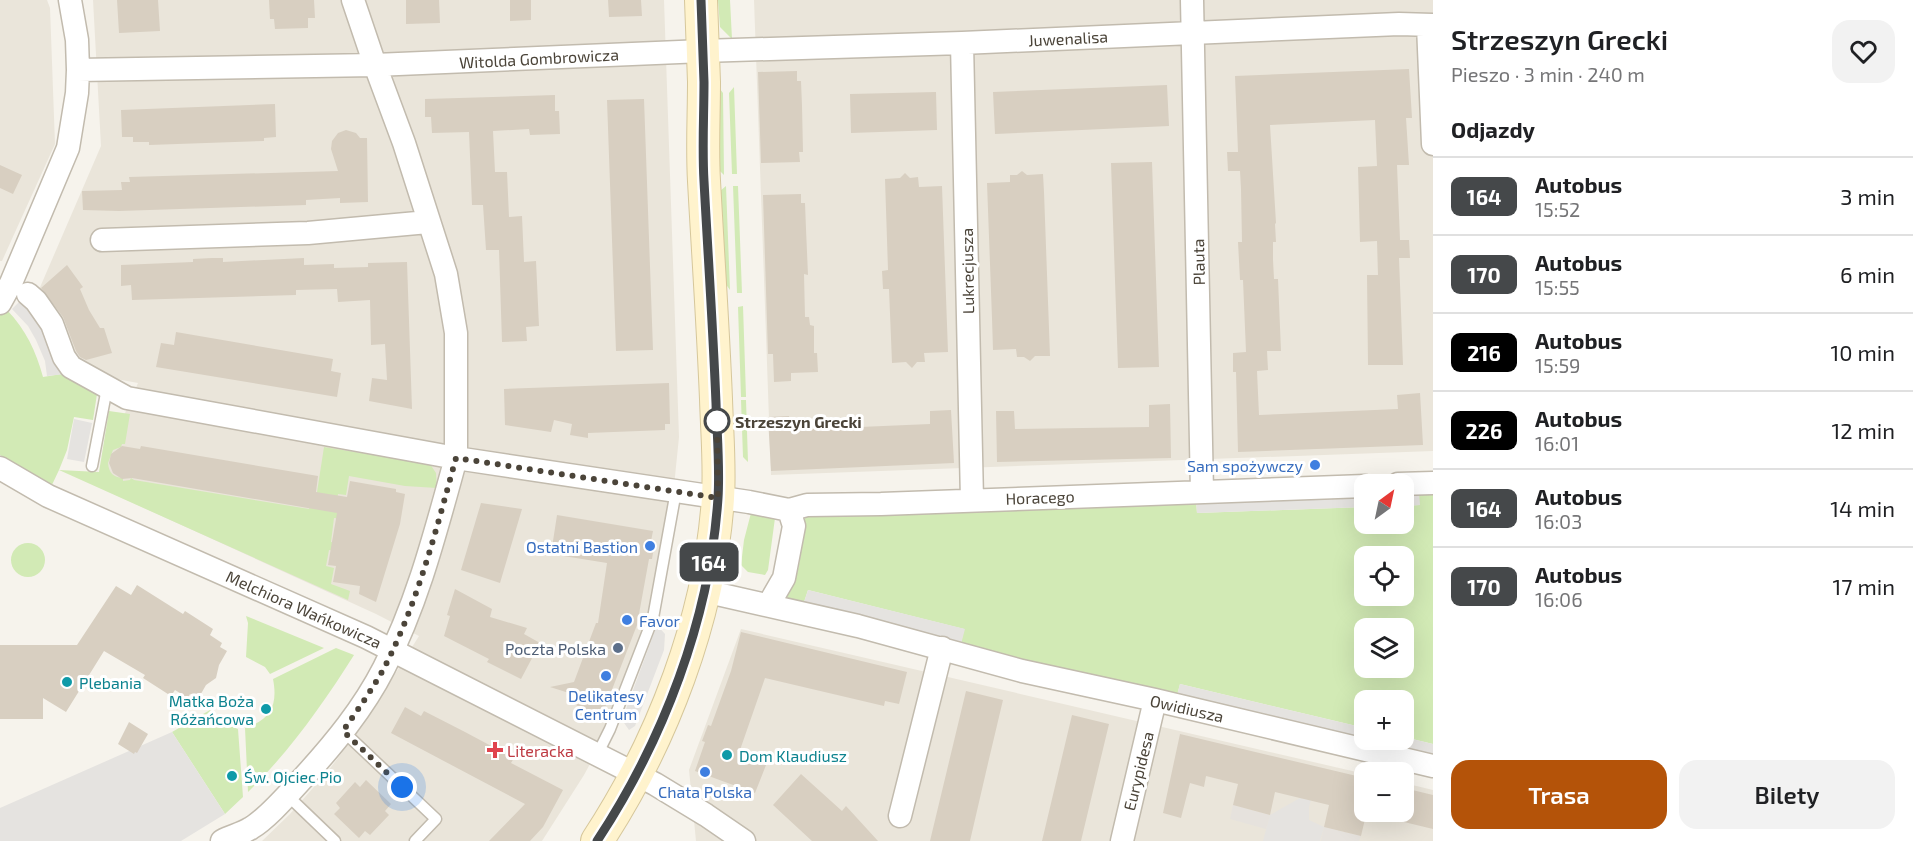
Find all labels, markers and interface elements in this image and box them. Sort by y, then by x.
button: heart [1832,20,1895,83]
text: Strzeszyn Grecki [1451,22,1668,56]
street label: Juwenalisa [1028,26,1108,50]
street label: Witolda Gombrowicza [459,44,619,72]
text: Pieszo · 3 min · 240 m [1451,62,1645,86]
text: Odjazdy [1451,116,1535,142]
text: Autobus [1535,171,1622,197]
text: 3 min [1840,183,1895,209]
text: 164 [1467,184,1501,209]
text: 15:52 [1535,197,1580,221]
street label: Lukrecjusza [957,228,978,314]
street label: Plauta [1188,238,1208,286]
text: Autobus [1535,249,1622,275]
text: 6 min [1840,261,1895,287]
text: 170 [1467,262,1501,287]
text: 15:55 [1535,275,1580,299]
text: Autobus [1535,327,1622,353]
text: 10 min [1831,339,1895,365]
text: 216 [1467,340,1501,365]
text: 15:59 [1535,353,1581,377]
text: Autobus [1535,405,1622,431]
marker: Strzeszyn Grecki [704,408,730,434]
place label: Strzeszyn Grecki [735,412,862,432]
text: 12 min [1831,417,1895,443]
text: 226 [1466,418,1502,443]
text: 16:01 [1535,431,1579,455]
place label: Sam spożywczy [1187,456,1304,475]
marker: Sam spożywczy [1308,458,1322,472]
north arrow [1354,474,1414,534]
map controls [1354,474,1414,822]
text: Autobus [1535,483,1622,509]
street label: Horacego [1005,486,1075,508]
text: 14 min [1830,495,1895,521]
text: 164 [1467,496,1501,521]
text: 16:03 [1535,509,1582,533]
place label: Ostatni Bastion [526,537,638,556]
marker: Ostatni Bastion [643,539,657,553]
line badge: 164 [674,542,744,582]
button: locate [1354,546,1414,606]
text: 164 [692,550,726,575]
text: Autobus [1535,561,1622,587]
street label: Melchiora Wańkowicza [223,566,385,652]
text: 17 min [1833,573,1895,599]
text: 170 [1467,574,1501,599]
text: 16:06 [1535,587,1583,611]
place label: Favor [639,611,681,630]
marker: Favor [620,613,634,627]
button: layers [1354,618,1414,678]
place label: Poczta Polska [505,639,606,658]
marker: Poczta Polska [611,641,625,655]
marker: Delikatesy Centrum [599,669,613,683]
place label: Plebania [79,673,142,692]
marker: Plebania [60,675,74,689]
place label: Delikatesy Centrum [568,686,645,723]
street label: Owidiusza [1148,690,1226,726]
button: + [1354,690,1414,750]
place label: Matka Boża Różańcowa [169,691,254,728]
marker: Matka Boża Różańcowa [259,702,273,716]
street label: Eurypidesa [1119,729,1157,813]
place label: Literacka [507,741,574,760]
marker: Literacka [488,743,502,757]
place label: Dom Klaudiusz [739,746,847,765]
marker: Dom Klaudiusz [720,748,734,762]
button: Trasa [1451,760,1667,829]
button: Bilety [1679,760,1895,829]
button: − [1354,762,1414,822]
marker: Chata Polska [698,765,712,779]
place label: Św. Ojciec Pio [244,767,342,787]
marker: Św. Ojciec Pio [225,769,239,783]
your location [387,772,417,802]
place label: Chata Polska [658,782,752,801]

